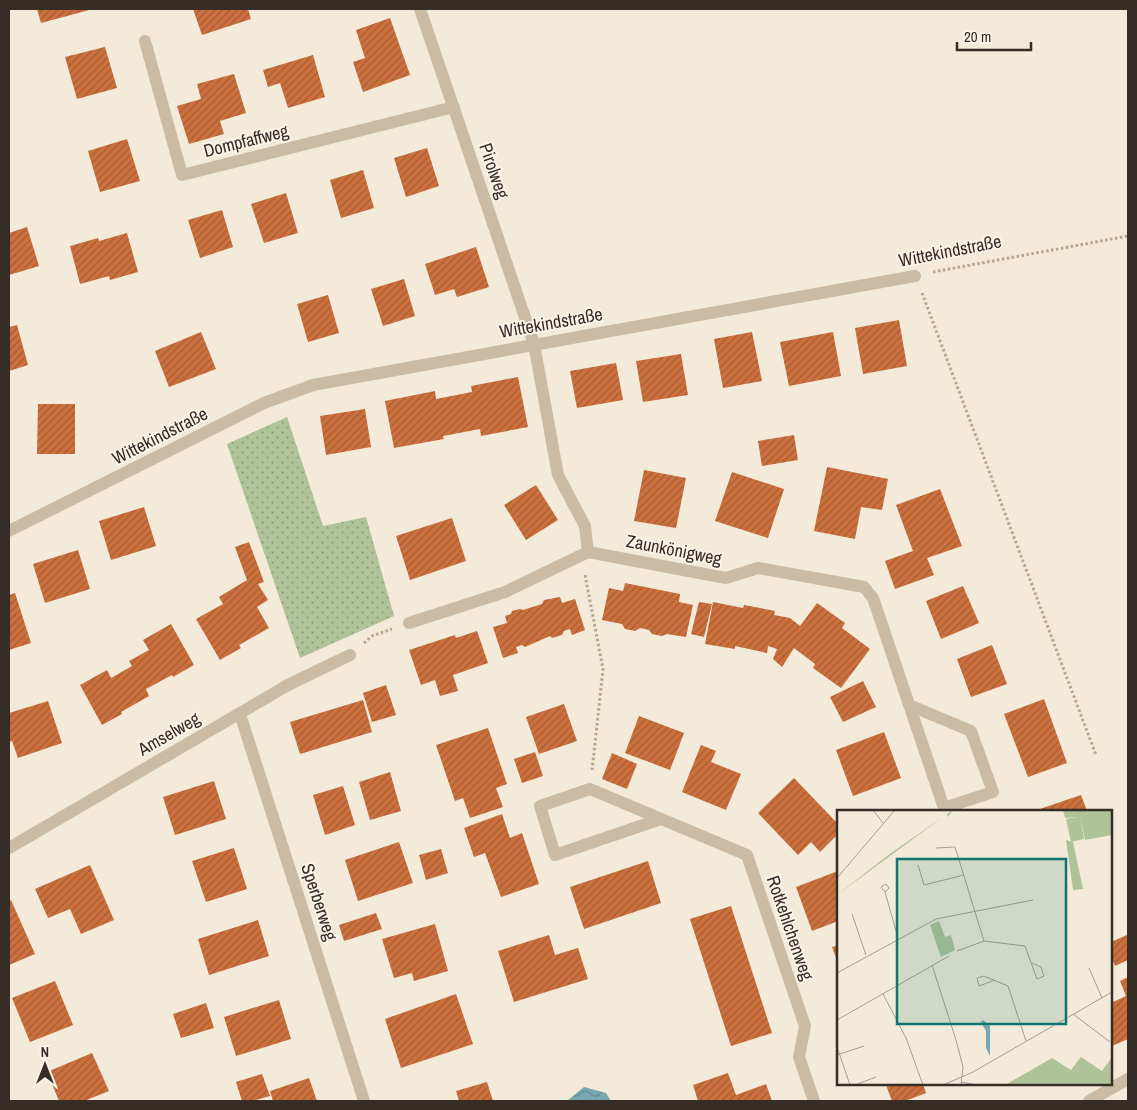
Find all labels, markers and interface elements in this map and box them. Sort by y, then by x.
scale bar [957,20,1031,52]
text: 20 m [964,26,991,47]
street label: Dompfaffweg [201,118,292,163]
street label: Pirolweg [473,140,516,203]
street label: Wittekindstraße [896,228,1003,273]
street label: Wittekindstraße [497,301,604,344]
street label: Wittekindstraße [108,401,212,470]
street label: Zaunkönigweg [624,528,725,571]
street label: Amselweg [132,705,205,762]
inset map [837,810,1112,1085]
street label: Sperberweg [295,860,344,944]
street label: Rotkehlchenweg [761,872,820,984]
north arrow [20,1040,70,1090]
text: N [41,1043,49,1061]

